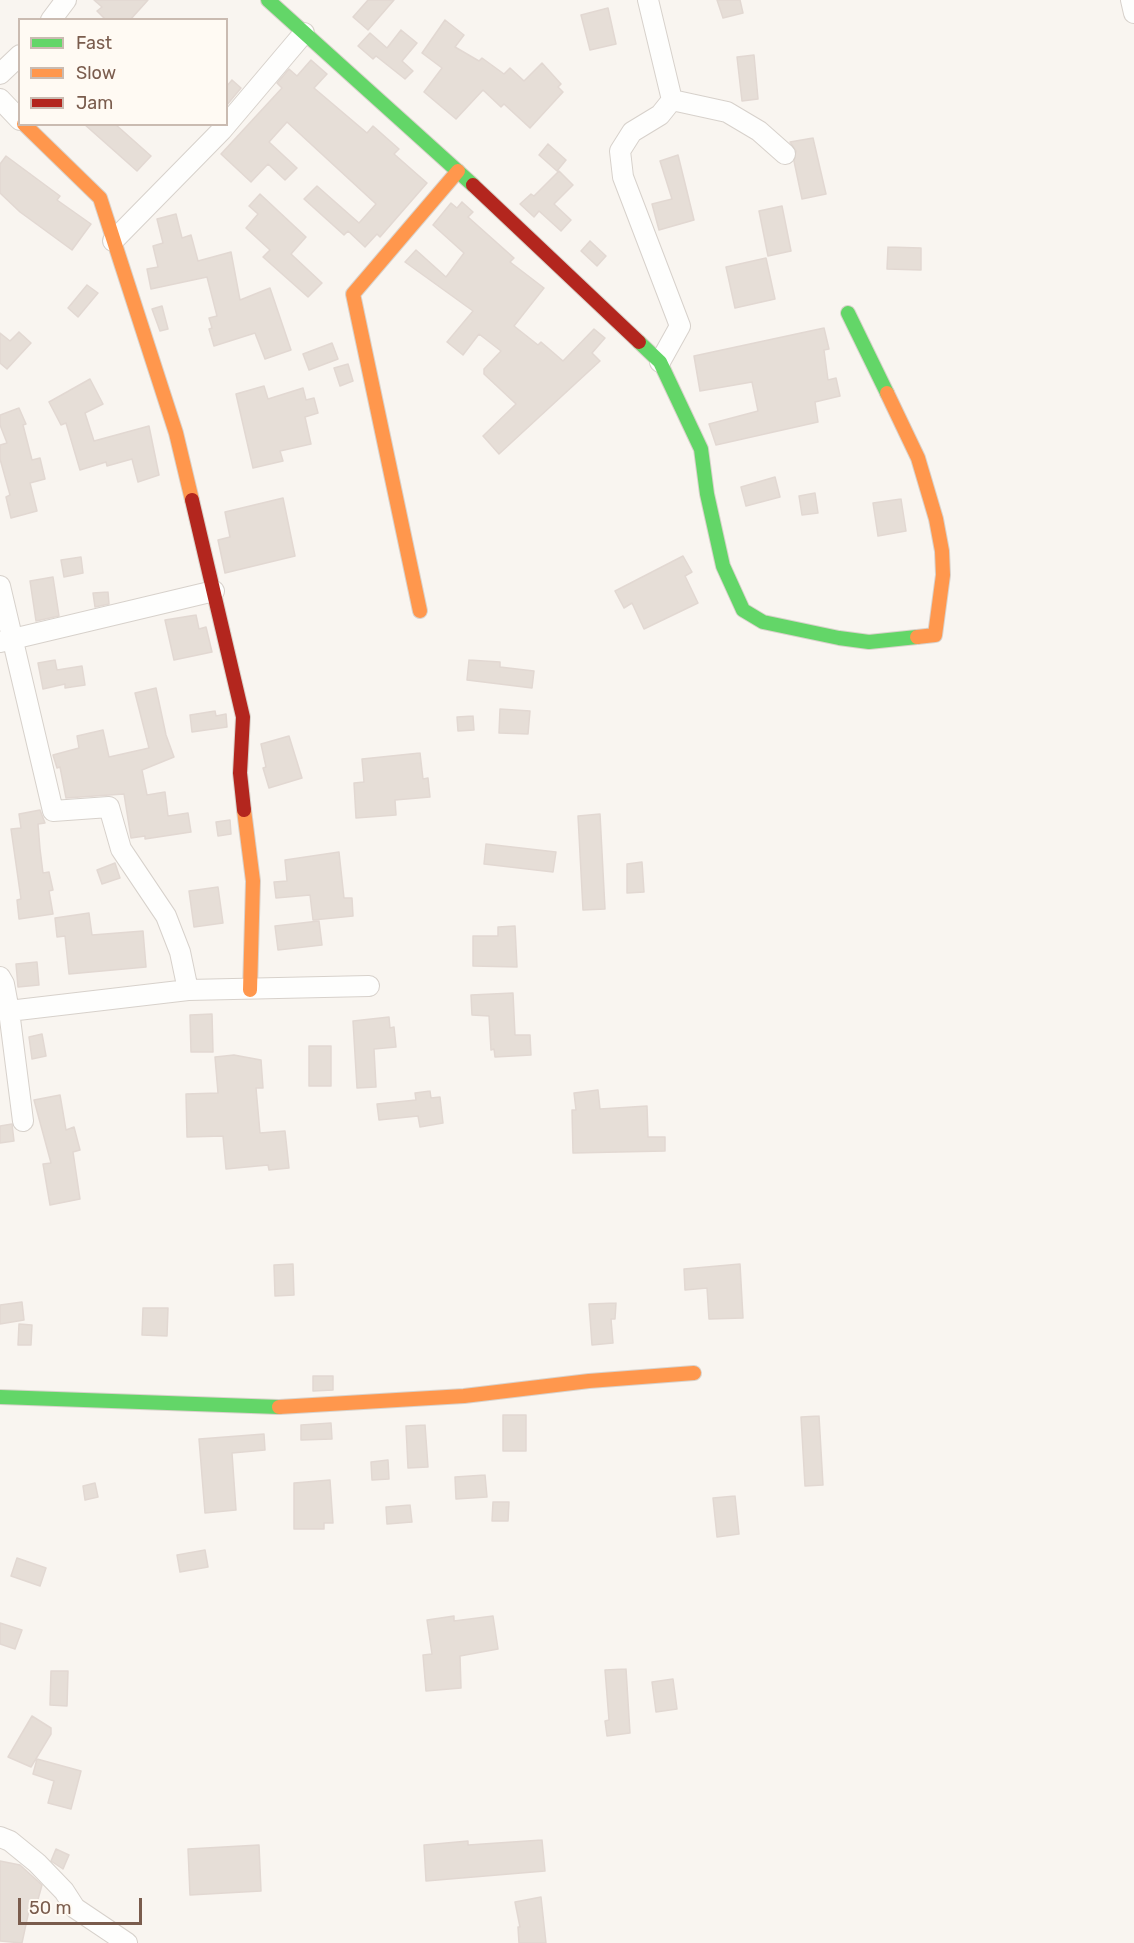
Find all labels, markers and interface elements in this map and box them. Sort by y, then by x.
legend [18,18,228,126]
text: Fast [76,32,112,54]
text: Slow [76,62,116,84]
text: Jam [76,92,113,114]
scale bar [21,1886,146,1924]
text: 50 m [29,1897,72,1919]

